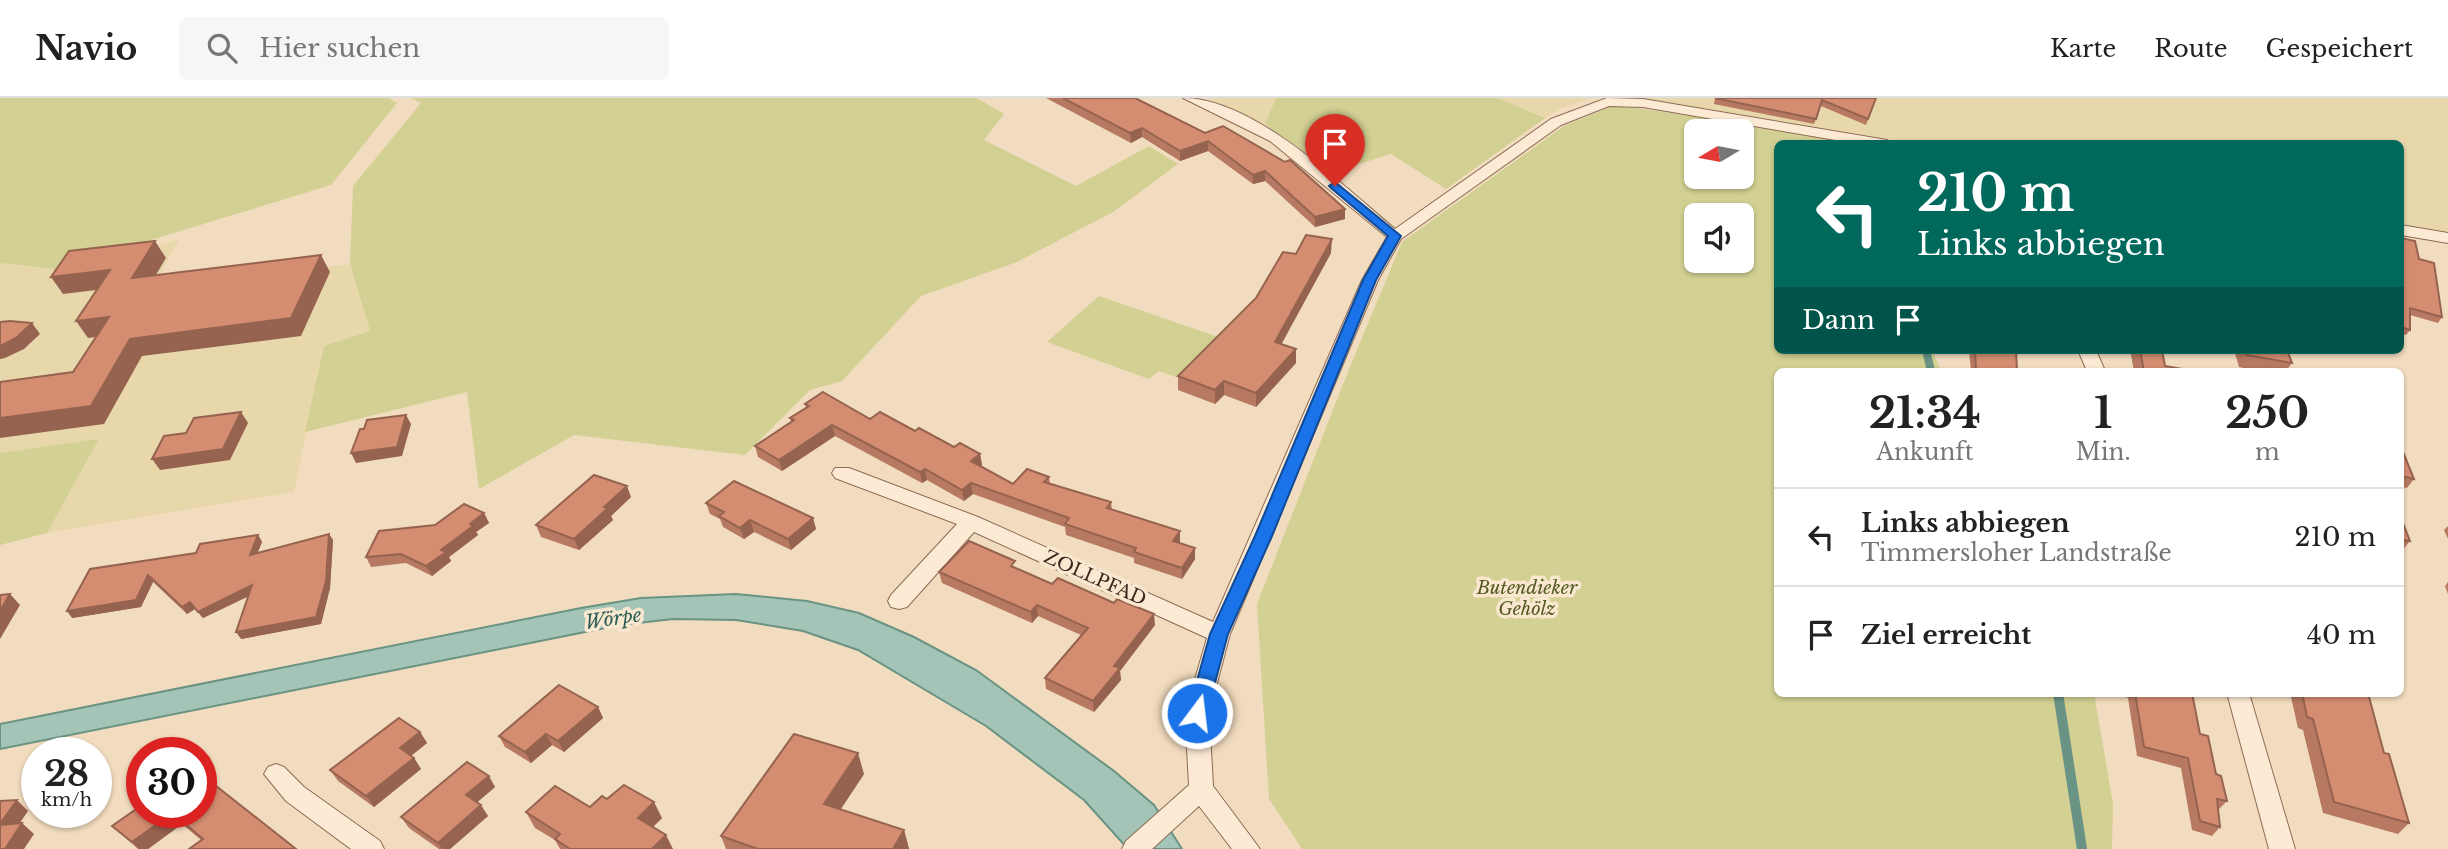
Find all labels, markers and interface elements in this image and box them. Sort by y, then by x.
search box [179,17,669,80]
text: Navio [35,28,137,69]
icon: search [203,29,241,67]
text: Hier suchen [259,32,420,64]
text: Karte [2050,34,2116,63]
text: Route [2154,34,2228,63]
text: Gespeichert [2266,34,2413,63]
pin [1305,114,1365,186]
north arrow [1684,119,1754,189]
map controls [1684,119,1754,273]
icon: arrive [1316,125,1354,163]
text: 210 m [1917,163,2075,224]
icon: left [1802,168,1893,259]
button: sound [1684,203,1754,273]
text: Links abbiegen [1917,224,2165,264]
icon: arrive [1889,301,1927,339]
text: Dann [1802,304,1875,336]
text: 21:34 [1869,387,1981,439]
text: 1 [2094,387,2112,439]
text: 250 [2225,387,2309,439]
text: Ankunft [1876,438,1973,466]
text: Min. [2076,438,2131,466]
text: m [2255,438,2280,466]
text: Links abbiegen [1861,507,2070,539]
icon: left [1802,518,1840,556]
text: 210 m [2294,521,2376,553]
text: Timmersloher Landstraße [1861,539,2172,567]
street label: ZOLLPFAD [1040,546,1150,610]
park label: Butendieker Gehölz [1476,577,1578,620]
water label: Wörpe [583,603,643,634]
icon: arrive [1802,616,1840,654]
text: Ziel erreicht [1861,619,2031,651]
text: 40 m [2307,619,2376,651]
position arrow [1160,676,1234,750]
speed limit sign: 30 [126,737,217,828]
text: 28 [44,752,89,795]
text: km/h [41,789,92,811]

